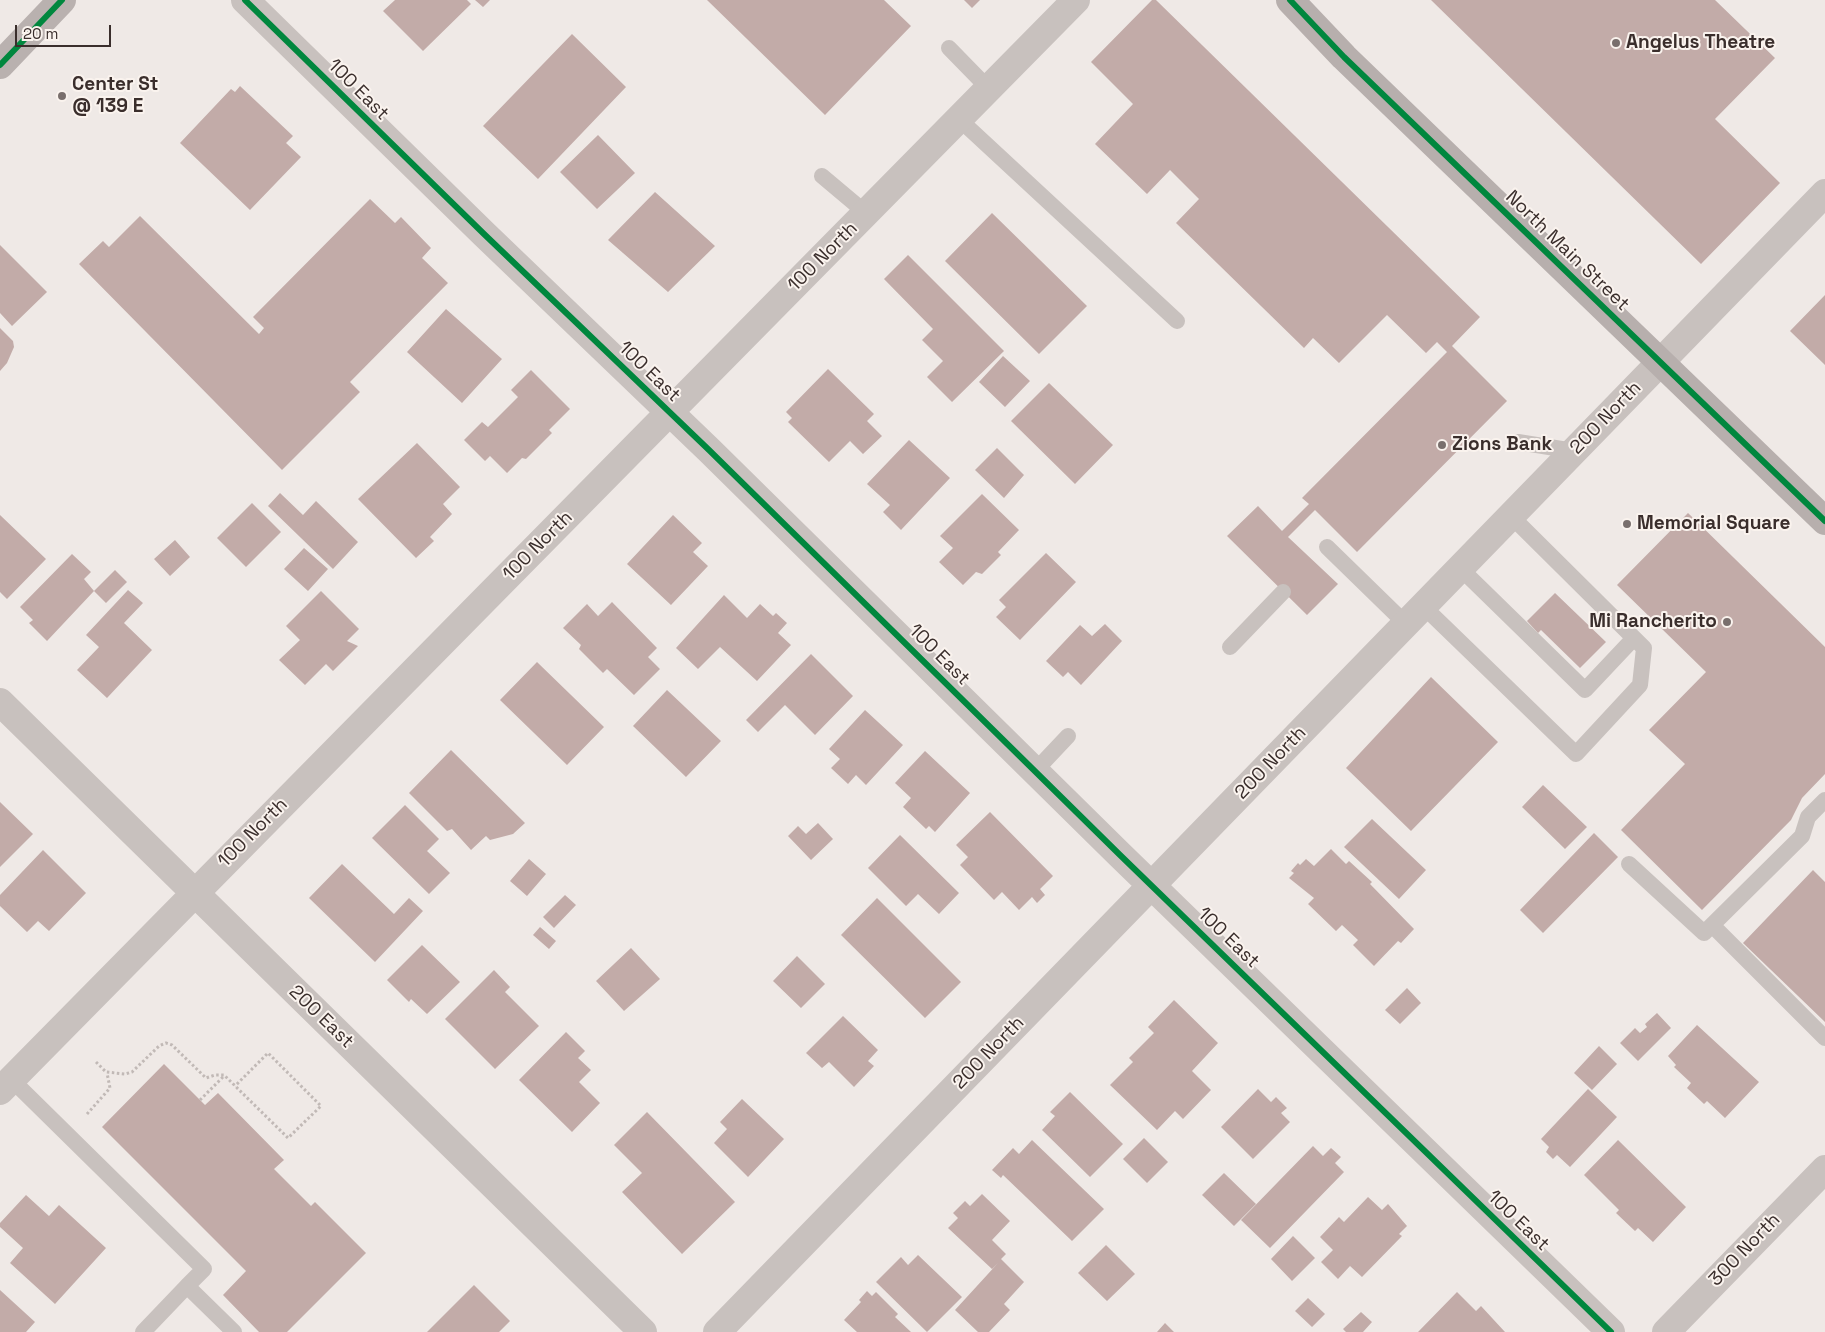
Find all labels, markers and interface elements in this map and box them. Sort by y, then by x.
scale bar [18,15,114,47]
text: 20 m [23,24,58,43]
place label: Angelus Theatre [1626,32,1775,54]
marker: Angelus Theatre [1610,37,1622,49]
street label: 100 East [323,55,393,125]
place label: Center St @ 139 E [72,74,158,118]
marker: Center St @ 139 E [56,90,68,102]
street label: North Main Street [1500,186,1634,316]
street label: 100 North [783,217,863,297]
street label: 100 East [613,337,685,407]
street label: 200 North [1566,377,1646,459]
place label: Zions Bank [1452,434,1552,456]
marker: Zions Bank [1436,439,1448,451]
street label: 100 North [498,506,578,586]
place label: Memorial Square [1637,513,1790,535]
marker: Memorial Square [1621,518,1633,530]
place label: Mi Rancherito [1589,611,1717,633]
marker: Mi Rancherito [1721,616,1733,628]
street label: 100 East [904,620,974,690]
street label: 200 North [1231,722,1311,804]
street label: 100 North [213,793,293,873]
street label: 100 East [1192,903,1264,973]
street label: 200 East [284,981,358,1053]
street label: 200 North [949,1012,1029,1094]
street label: 100 East [1482,1186,1554,1256]
street label: 300 North [1705,1209,1785,1291]

